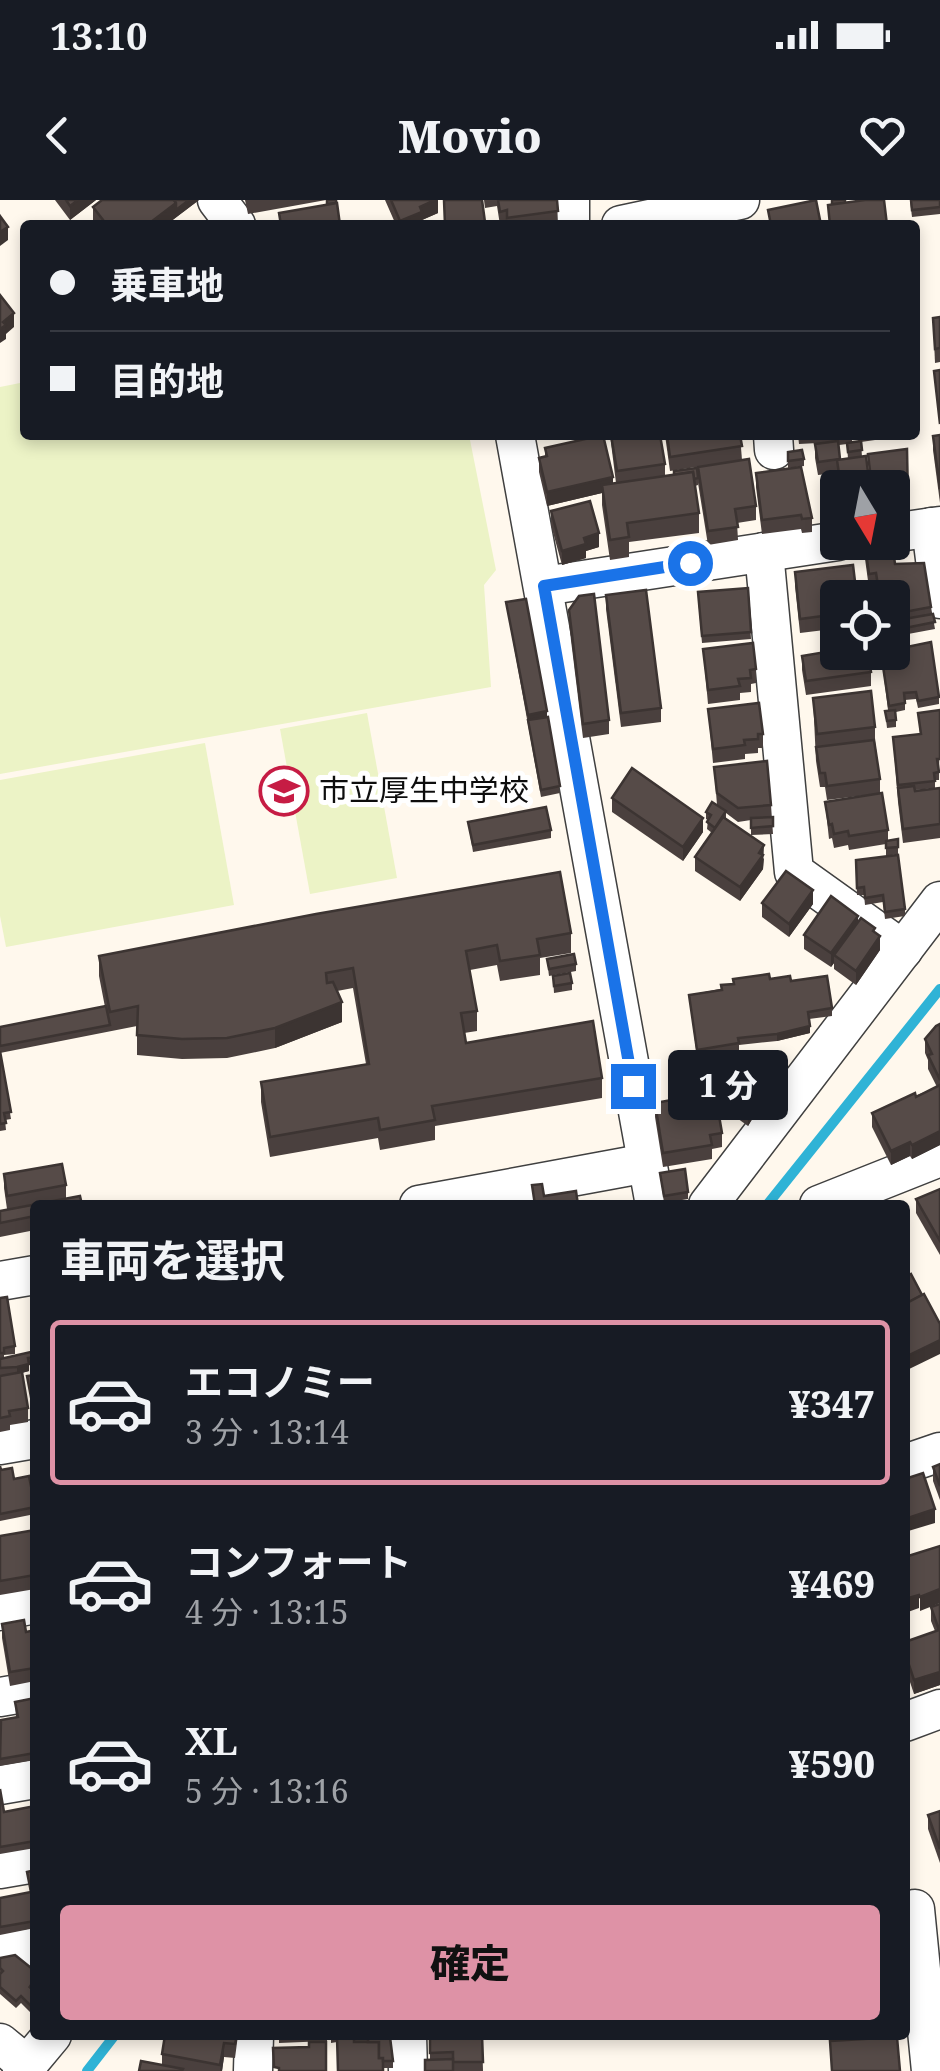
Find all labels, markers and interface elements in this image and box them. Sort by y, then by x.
text: 13:10 [50,9,147,61]
text: Movio [398,105,542,166]
icon: back [30,108,85,163]
icon: heart [855,108,910,163]
text: 乗車地 [110,258,224,310]
text: 目的地 [110,354,224,406]
north arrow [820,470,910,560]
map controls [820,470,910,670]
route start [668,541,713,586]
button: locate [820,580,910,670]
school or university icon: 市立厚生中学校 [258,765,310,817]
place label: 市立厚生中学校 [319,769,529,810]
callout: 1 分 [668,1051,788,1121]
text: 1 分 [699,1063,757,1106]
route end [611,1064,656,1109]
text: 車両を選択 [60,1229,285,1290]
text: エコノミー [185,1355,375,1407]
icon: car [65,1358,155,1448]
text: ¥347 [789,1377,875,1429]
text: 3 分 · 13:14 [185,1410,349,1453]
text: コンフォート [185,1535,412,1587]
icon: car [65,1538,155,1628]
text: ¥469 [789,1557,875,1609]
text: 4 分 · 13:15 [185,1590,349,1633]
text: XL [185,1714,238,1766]
icon: car [65,1718,155,1808]
text: ¥590 [789,1737,875,1789]
text: 5 分 · 13:16 [185,1769,349,1812]
button: 確定 [60,1905,880,2020]

